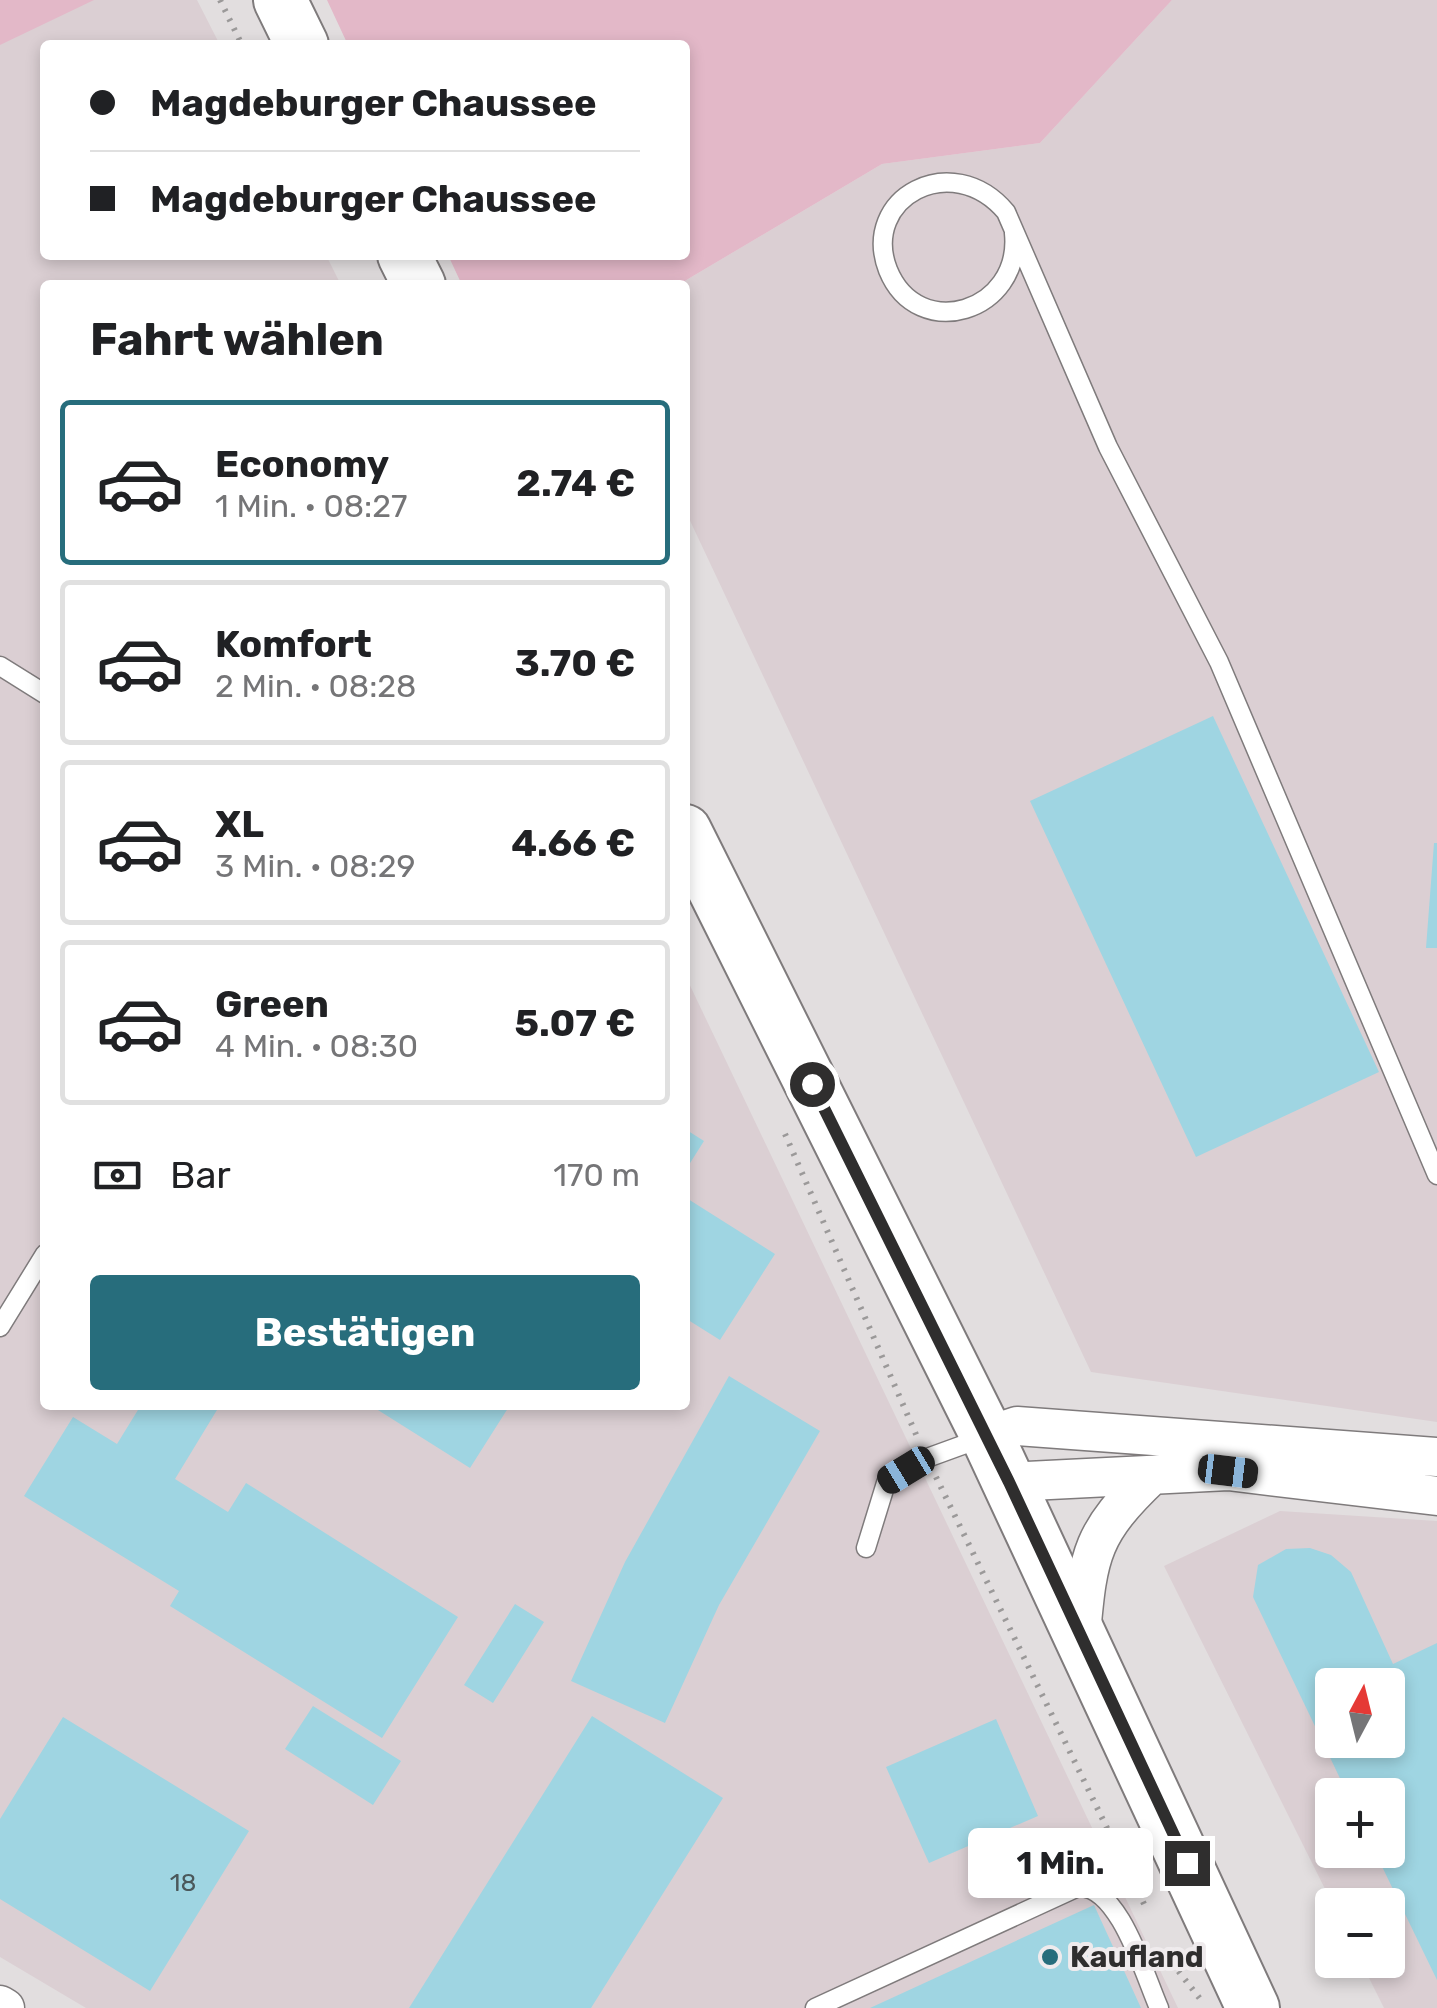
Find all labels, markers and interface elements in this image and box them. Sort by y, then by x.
text: Magdeburger Chaussee [150,80,597,126]
text: Magdeburger Chaussee [150,176,597,222]
text: Fahrt wählen [90,313,384,366]
icon: car [95,438,185,528]
text: Economy [215,441,389,487]
text: 2.74 € [516,460,635,506]
text: 1 Min. · 08:27 [215,487,407,525]
icon: car [95,618,185,708]
text: Komfort [215,621,372,667]
text: 3.70 € [515,640,635,686]
text: 2 Min. · 08:28 [215,667,416,705]
icon: car [95,798,185,888]
text: XL [215,801,264,847]
text: 4.66 € [511,820,635,866]
text: 3 Min. · 08:29 [215,847,416,885]
icon: car [95,978,185,1068]
text: Green [215,981,329,1027]
text: 5.07 € [515,1000,635,1046]
text: 4 Min. · 08:30 [215,1027,418,1065]
route start [790,1062,835,1107]
icon: cash [90,1148,145,1203]
text: Bar [170,1152,231,1198]
text: 170 m [553,1156,640,1194]
button: Bestätigen [90,1275,640,1390]
car [873,1442,939,1498]
car [1196,1452,1260,1490]
north arrow [1315,1668,1405,1758]
map controls [1315,1668,1405,1978]
button: + [1315,1778,1405,1868]
callout: 1 Min. [967,1828,1152,1898]
route end [1165,1841,1210,1886]
text: 1 Min. [1016,1844,1105,1882]
house number: 18 [170,1868,196,1897]
button: − [1315,1888,1405,1978]
place label: Kaufland [1070,1939,1204,1975]
marker: Kaufland [1039,1946,1061,1968]

